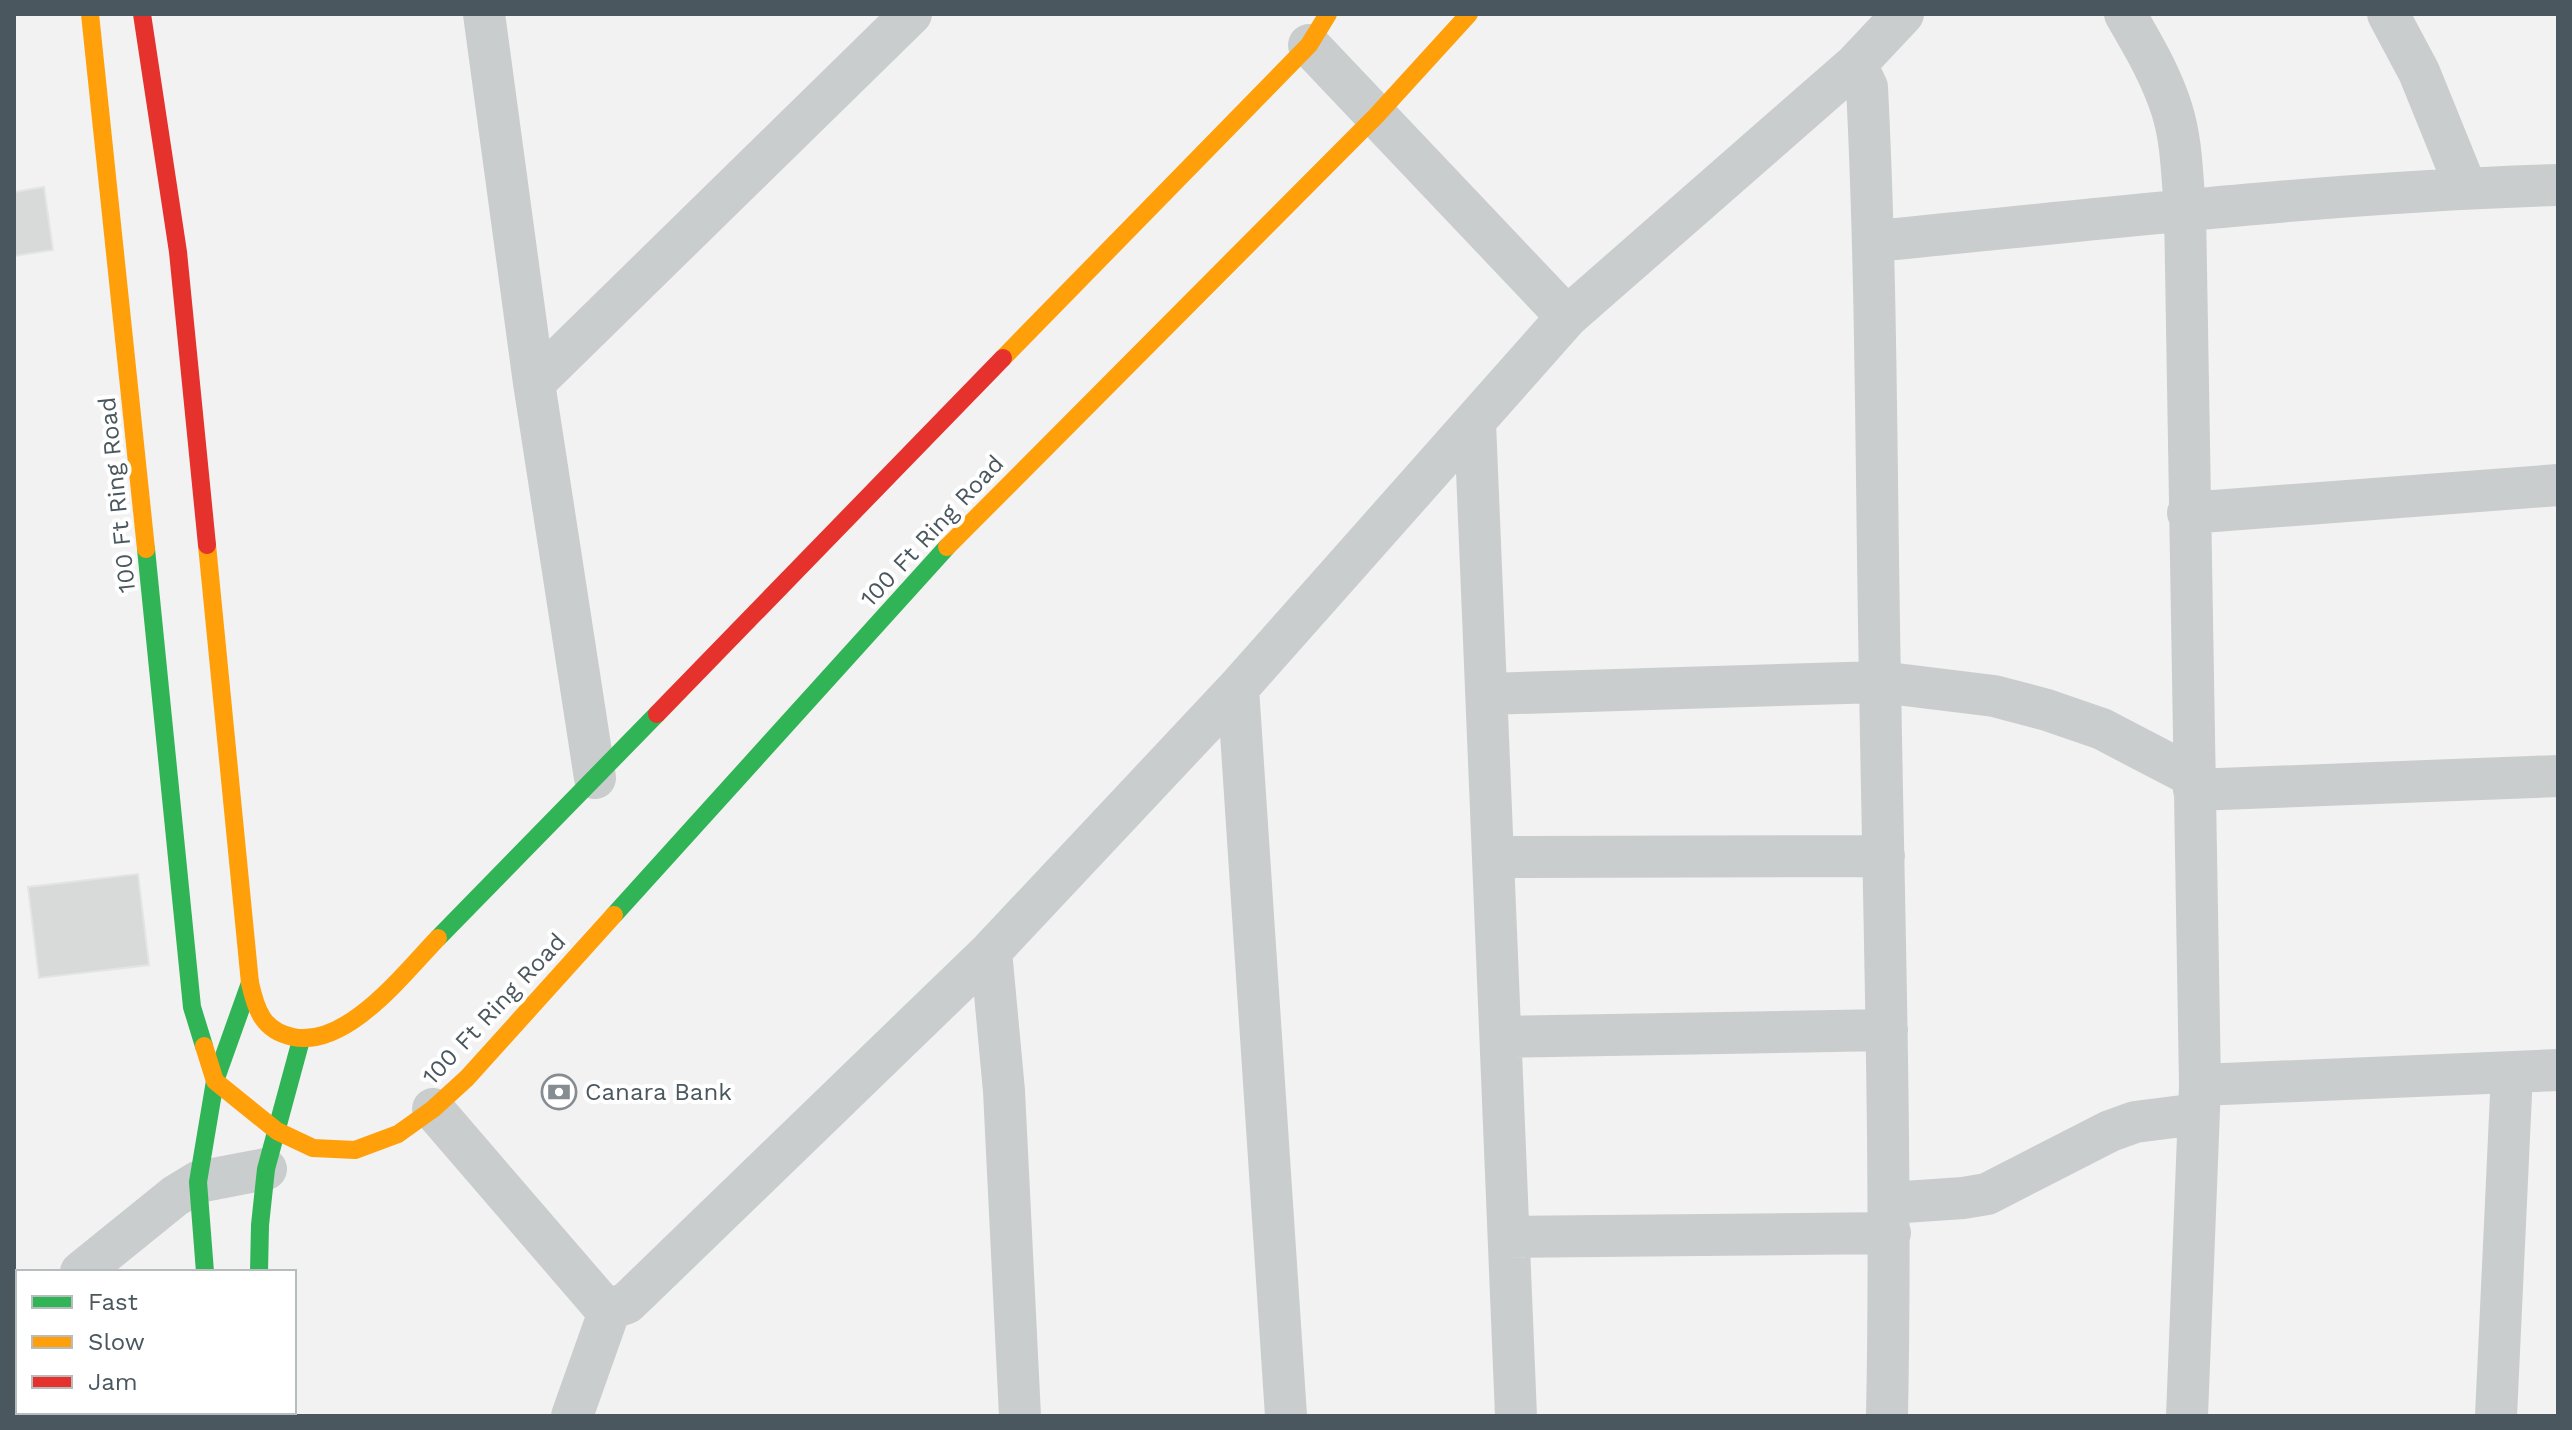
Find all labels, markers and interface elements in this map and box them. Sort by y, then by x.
street label: 100 Ft Ring Road [93,396,141,594]
street label: 100 Ft Ring Road [855,450,1009,612]
street label: 100 Ft Ring Road [417,928,571,1090]
bank icon: Canara Bank [540,1073,578,1111]
place label: Canara Bank [585,1078,732,1106]
legend [16,1270,296,1414]
text: Fast [88,1288,138,1316]
text: Slow [88,1328,145,1356]
text: Jam [88,1368,138,1396]

